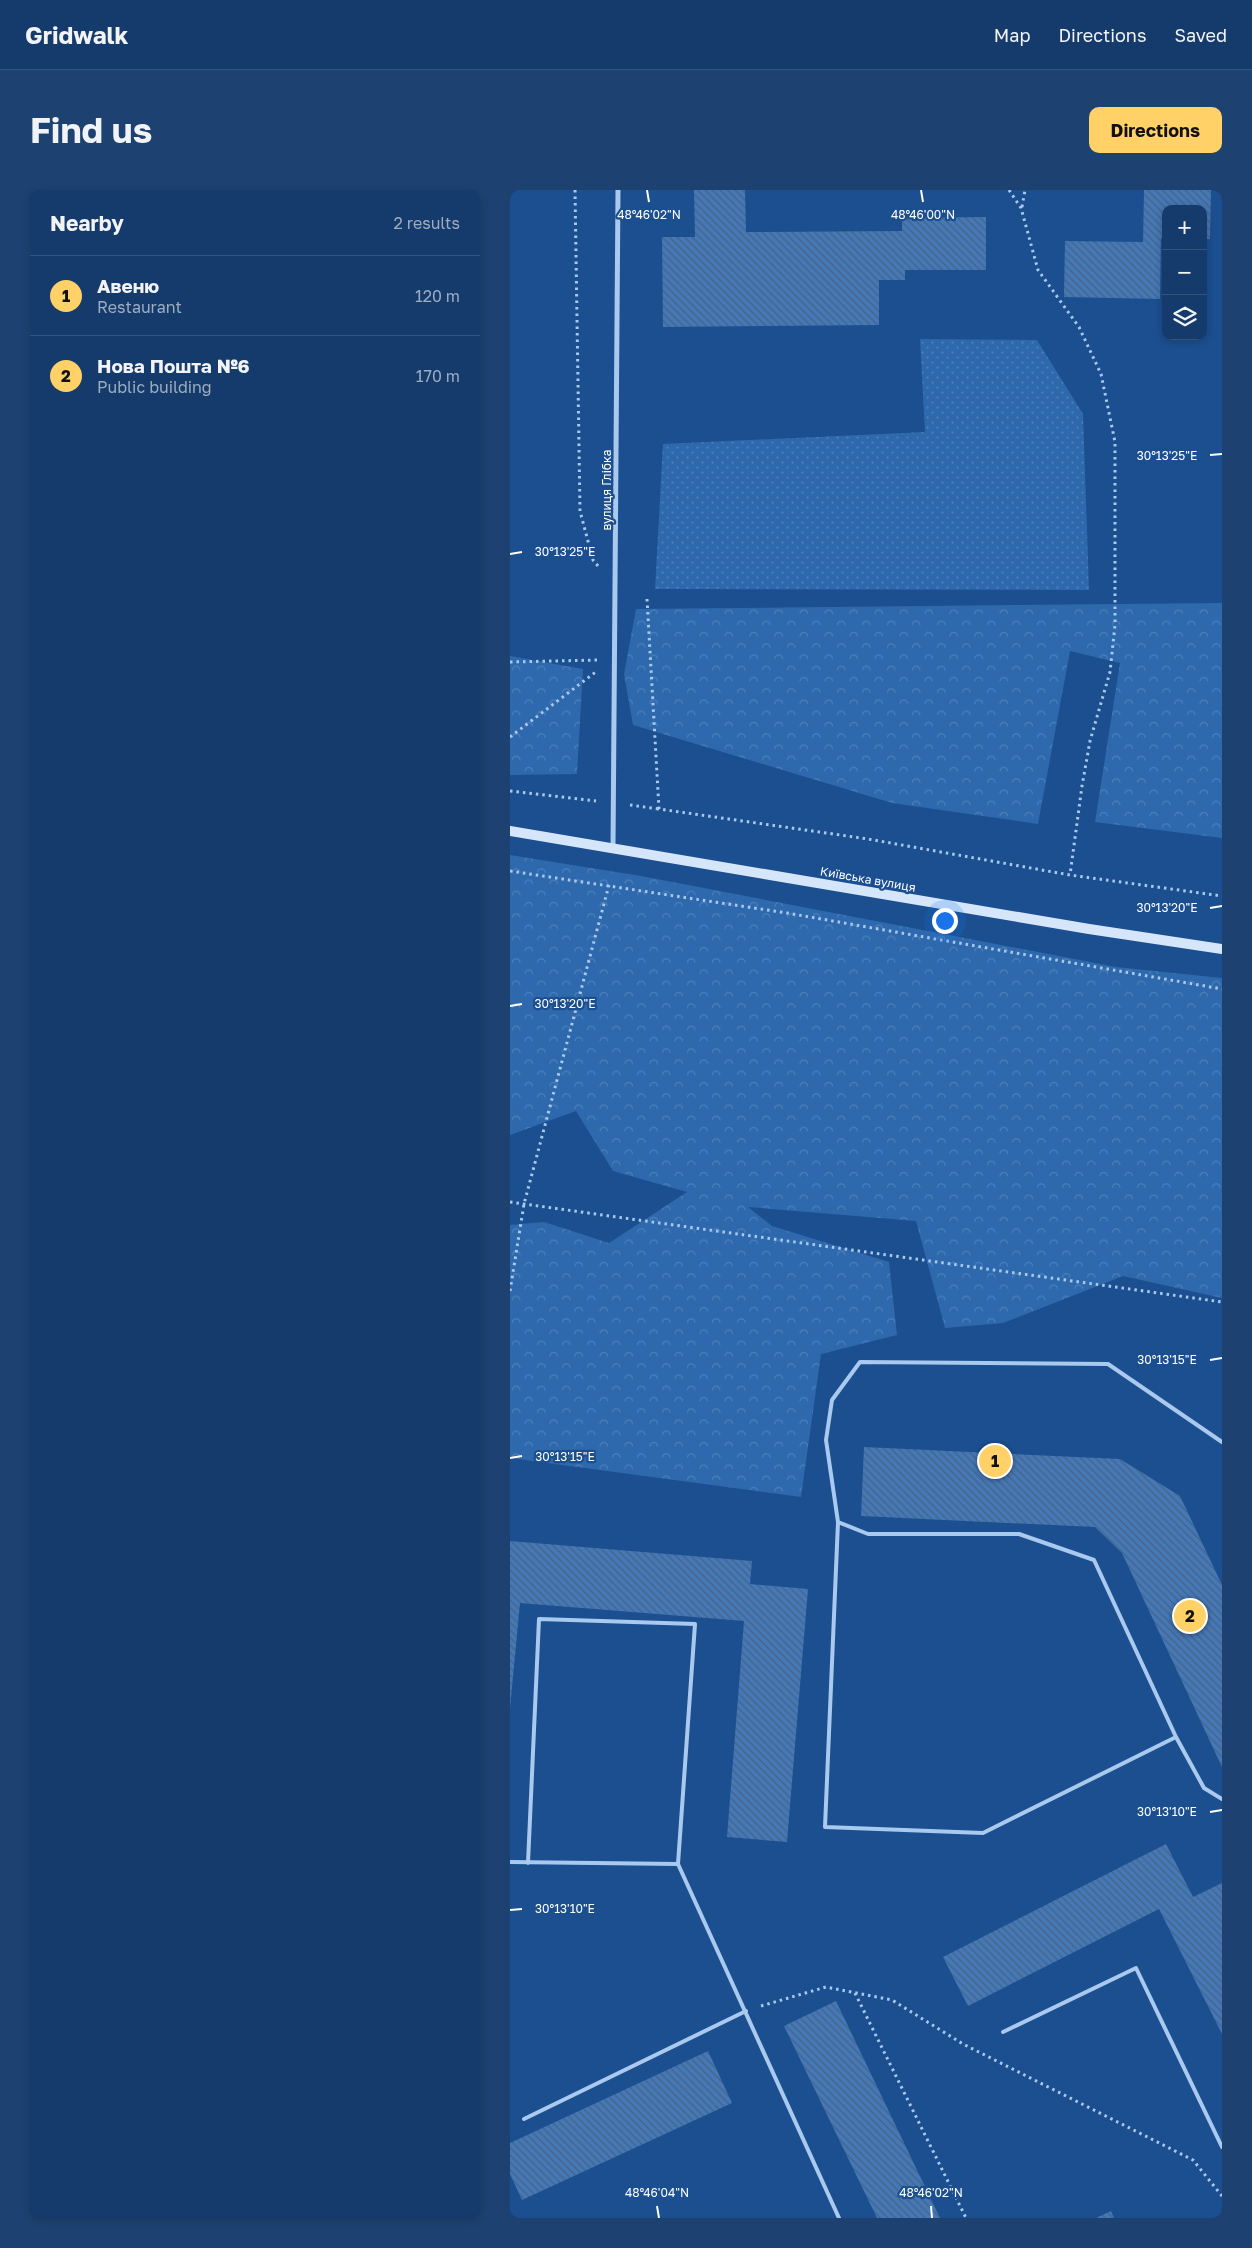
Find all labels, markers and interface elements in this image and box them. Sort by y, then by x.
text: Gridwalk [25,20,129,49]
text: Map [994,24,1030,46]
text: Directions [1058,24,1146,46]
text: Saved [1174,24,1227,46]
button: Directions [1089,107,1222,153]
text: Find us [30,109,152,151]
map controls [1162,205,1207,340]
button: + [1162,205,1207,250]
text: 48°46'02"N [617,207,681,222]
text: 48°46'00"N [891,207,955,222]
text: Nearby [50,210,124,236]
text: 2 results [394,213,460,233]
button: − [1162,250,1207,295]
text: Авеню [97,274,159,297]
text: 1 [62,286,70,306]
text: 120 m [415,286,460,306]
button: layers [1162,295,1207,340]
text: Restaurant [97,297,182,317]
text: Нова Пошта №6 [97,354,250,377]
text: 2 [61,366,71,386]
text: 170 m [416,366,460,386]
text: Public building [97,377,212,397]
text: 30°13'25"E [1137,448,1197,463]
street label: вулиця Глібка [599,449,614,531]
text: 30°13'25"E [535,544,595,559]
street label: Київська вулиця [819,863,917,895]
text: 30°13'20"E [1136,900,1198,915]
your location [932,908,958,934]
text: 30°13'20"E [534,996,596,1011]
text: 30°13'15"E [1137,1352,1197,1367]
pin: 1 [979,1442,1011,1480]
text: 30°13'15"E [535,1449,595,1464]
pin: 2 [1174,1597,1206,1635]
text: 30°13'10"E [1137,1804,1197,1819]
text: 30°13'10"E [535,1901,595,1916]
text: 48°46'04"N [625,2185,689,2200]
text: 48°46'02"N [899,2185,963,2200]

